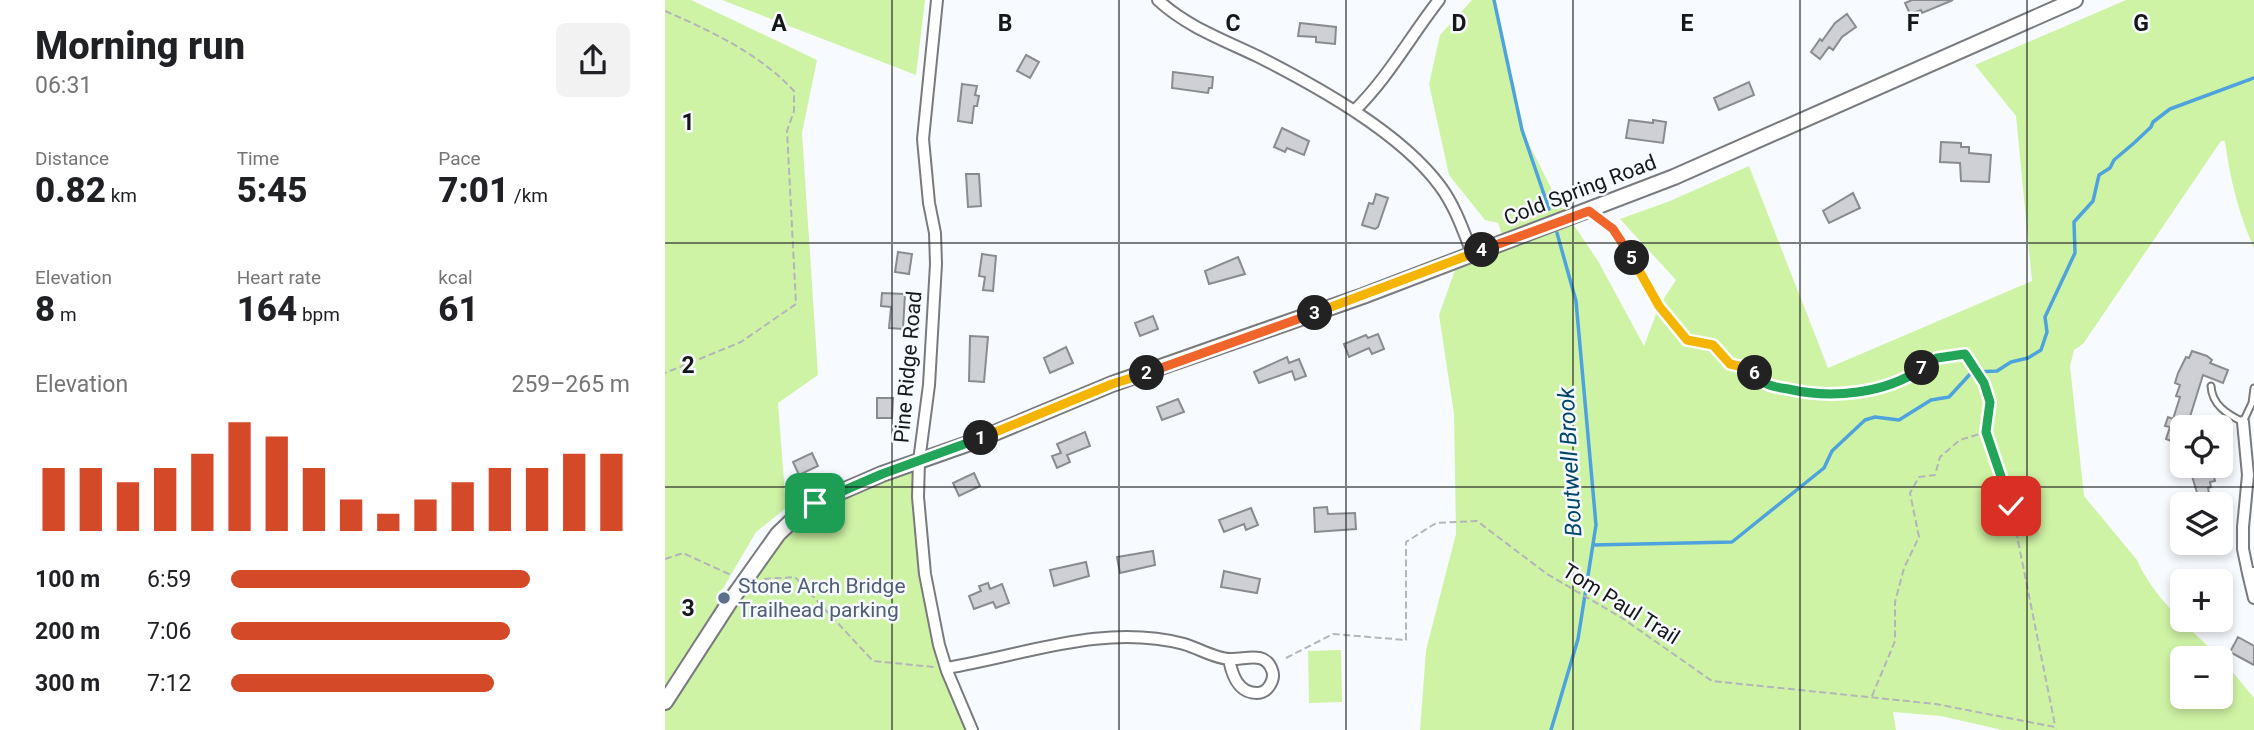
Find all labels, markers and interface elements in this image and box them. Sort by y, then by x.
text: A [771,10,787,37]
text: B [998,10,1012,37]
text: C [1225,10,1241,37]
text: D [1452,10,1466,37]
text: E [1681,10,1694,37]
text: F [1907,10,1920,37]
text: G [2133,10,2149,37]
button: share [556,23,630,97]
text: Morning run [35,24,245,68]
text: 06:31 [35,72,92,99]
text: 1 [681,109,695,136]
text: Distance [35,147,109,170]
text: Time [237,147,279,170]
text: Pace [438,147,481,170]
street label: Cold Spring Road [1501,150,1659,230]
text: 0.82 [35,170,106,211]
text: 5:45 [237,170,307,211]
text: 7:01 [438,170,509,211]
text: km [106,184,137,207]
text: /km [509,184,548,207]
pin: 4 [1465,232,1499,268]
text: 4 [1476,238,1487,261]
pin: 5 [1615,240,1649,276]
text: 5 [1626,246,1637,269]
text: Elevation [35,266,112,289]
text: Heart rate [237,266,321,289]
text: kcal [438,266,473,289]
text: 8 [35,289,55,330]
text: 164 [237,289,297,330]
text: 61 [438,289,479,330]
street label: Pine Ridge Road [889,290,927,444]
pin: 3 [1297,296,1333,330]
text: 3 [1309,301,1320,324]
text: m [55,303,77,326]
text: bpm [297,303,340,326]
pin: 7 [1905,350,1939,386]
text: 2 [681,352,695,379]
pin: 2 [1129,356,1165,390]
pin: 6 [1737,356,1773,390]
text: 7 [1916,356,1927,379]
text: 2 [1141,361,1152,384]
text: 6 [1749,361,1760,384]
text: Elevation [35,371,128,398]
text: 259–265 m [511,371,630,398]
water label: Boutwell Brook [1553,386,1587,537]
map controls [2170,415,2233,709]
button: locate [2170,415,2233,478]
pin: 1 [963,420,999,456]
text: 1 [975,426,986,449]
pin [785,473,845,533]
pin [1981,476,2041,536]
icon: arrive [796,484,834,522]
icon: check [1992,487,2030,525]
button: layers [2170,492,2233,555]
street label: Tom Paul Trail [1558,559,1684,649]
text: 100 m [35,566,100,593]
text: 6:59 [147,566,191,593]
button: + [2170,569,2233,632]
place label: Stone Arch Bridge Trailhead parking [738,574,906,622]
marker: Stone Arch Bridge Trailhead parking [716,590,732,606]
text: 3 [681,595,695,622]
text: 200 m [35,618,100,645]
text: 7:06 [147,618,191,645]
button: − [2170,646,2233,709]
text: 300 m [35,670,100,697]
text: 7:12 [147,670,191,697]

